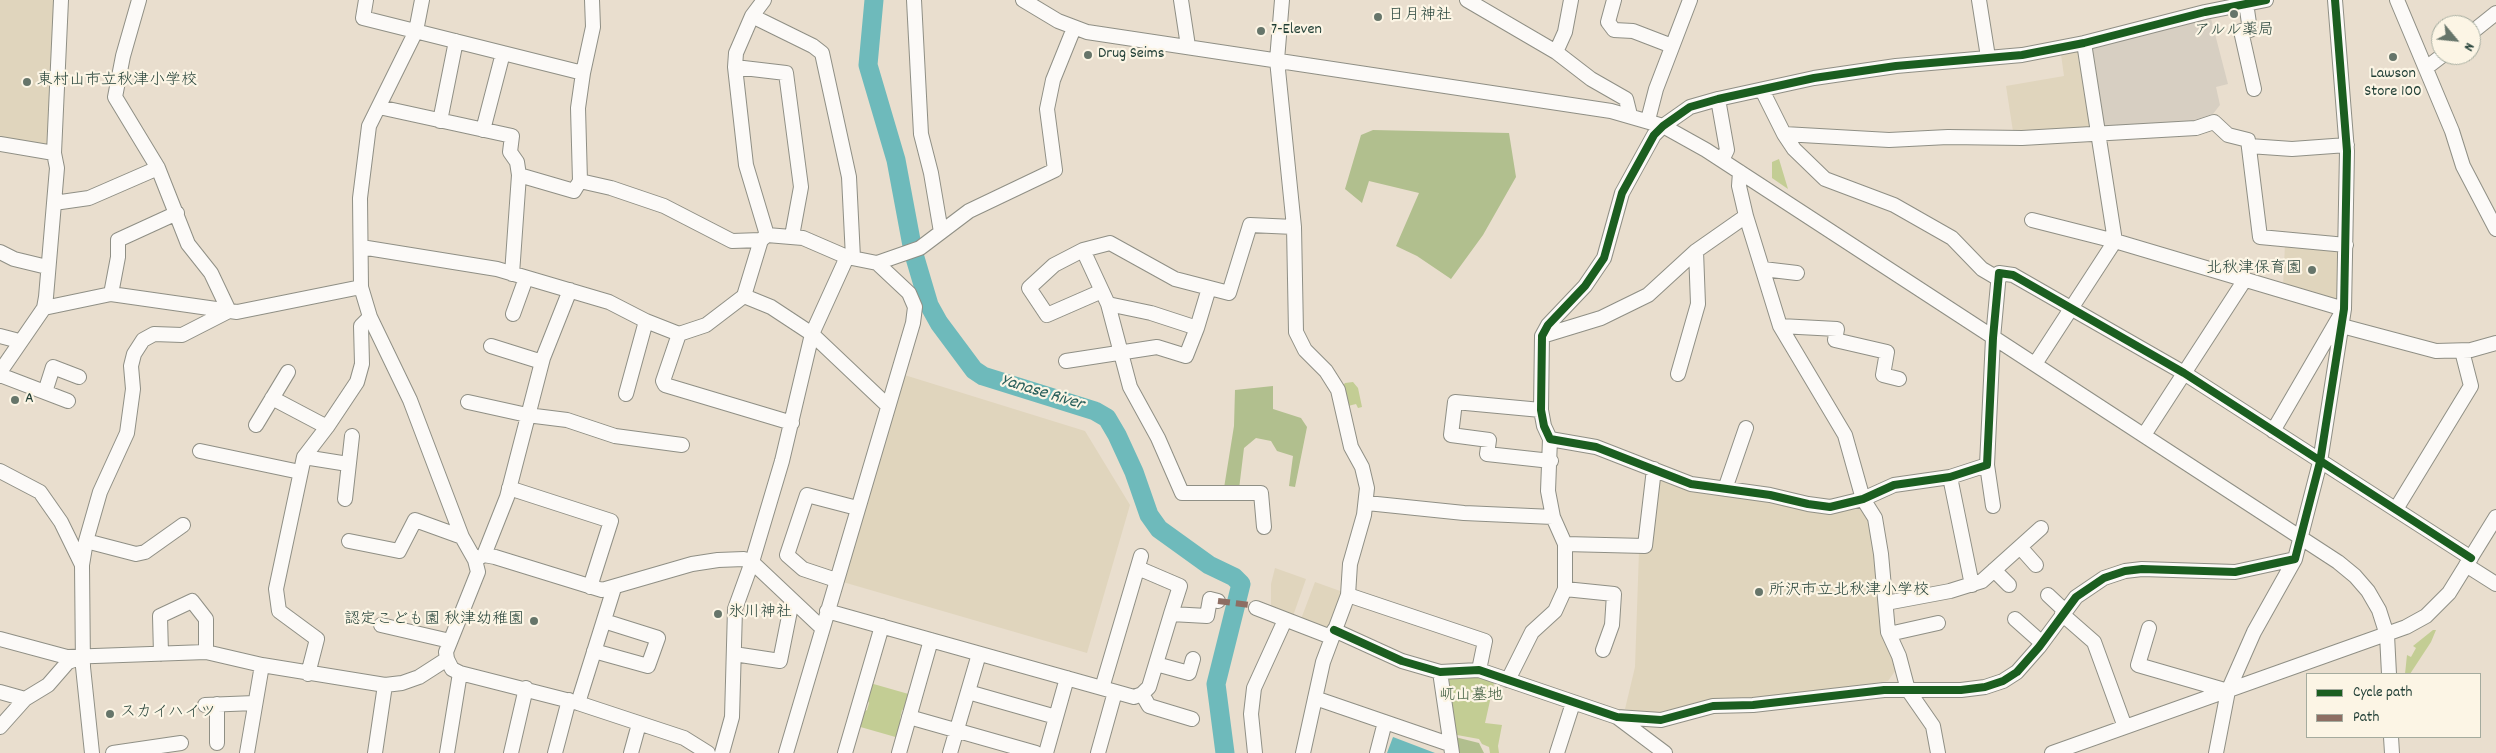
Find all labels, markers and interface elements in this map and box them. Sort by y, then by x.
place label: 日月神社 [1388,7,1452,27]
marker: アルル薬局 [2228,8,2240,20]
marker: 日月神社 [1372,11,1384,23]
north arrow [2431,15,2481,65]
place label: 7-Eleven [1271,21,1322,41]
place label: アルル薬局 [2194,22,2274,42]
marker: 7-Eleven [1255,25,1267,37]
text: N [2458,39,2479,54]
place label: Drug Seims [1098,45,1165,65]
marker: Drug Seims [1082,49,1094,61]
marker: Lawson Store 100 [2387,51,2399,63]
place label: Lawson Store 100 [2364,65,2422,103]
place label: 東村山市立秋津小学校 [37,72,197,92]
marker: 東村山市立秋津小学校 [21,76,33,88]
place label: 北秋津保育園 [2206,260,2302,280]
marker: 北秋津保育園 [2306,264,2318,276]
water label: Yanase River [998,371,1086,417]
place label: A [25,390,34,410]
marker: A [9,394,21,406]
place label: 所沢市立北秋津小学校 [1769,582,1929,602]
marker: 所沢市立北秋津小学校 [1753,586,1765,598]
place label: 氷川神社 [728,604,792,624]
marker: 氷川神社 [712,608,724,620]
place label: 認定こども園 秋津幼稚園 [344,611,524,631]
marker: 認定こども園 秋津幼稚園 [528,615,540,627]
legend [2306,673,2481,738]
text: Cycle path [2353,682,2412,704]
park label: 屼山墓地 [1439,687,1503,707]
place label: スカイハイツ [120,704,216,724]
text: Path [2353,707,2379,729]
marker: スカイハイツ [104,708,116,720]

